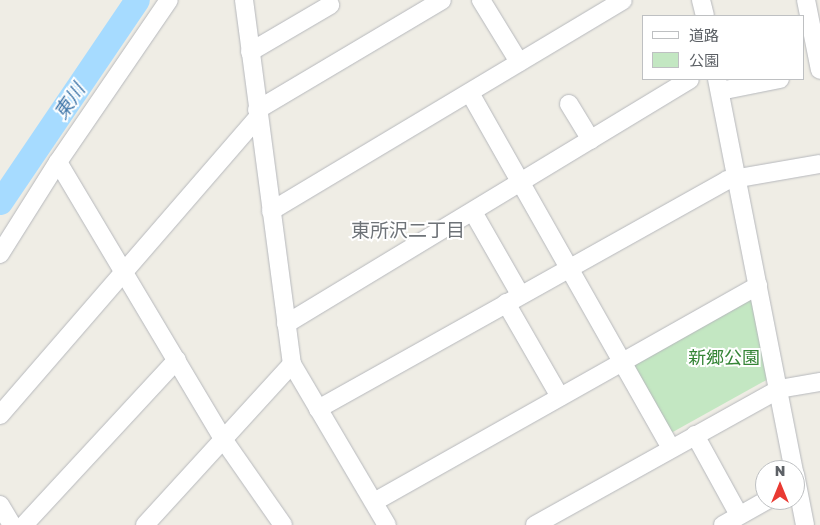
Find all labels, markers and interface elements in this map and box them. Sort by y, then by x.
legend [642,15,805,80]
text: 道路 [689,26,719,44]
text: 公園 [689,51,719,69]
water label: 東川 [49,79,89,123]
district label: 東所沢二丁目 [351,219,465,241]
park label: 新郷公園 [688,346,760,368]
north arrow [755,460,805,510]
text: N [775,462,785,479]

